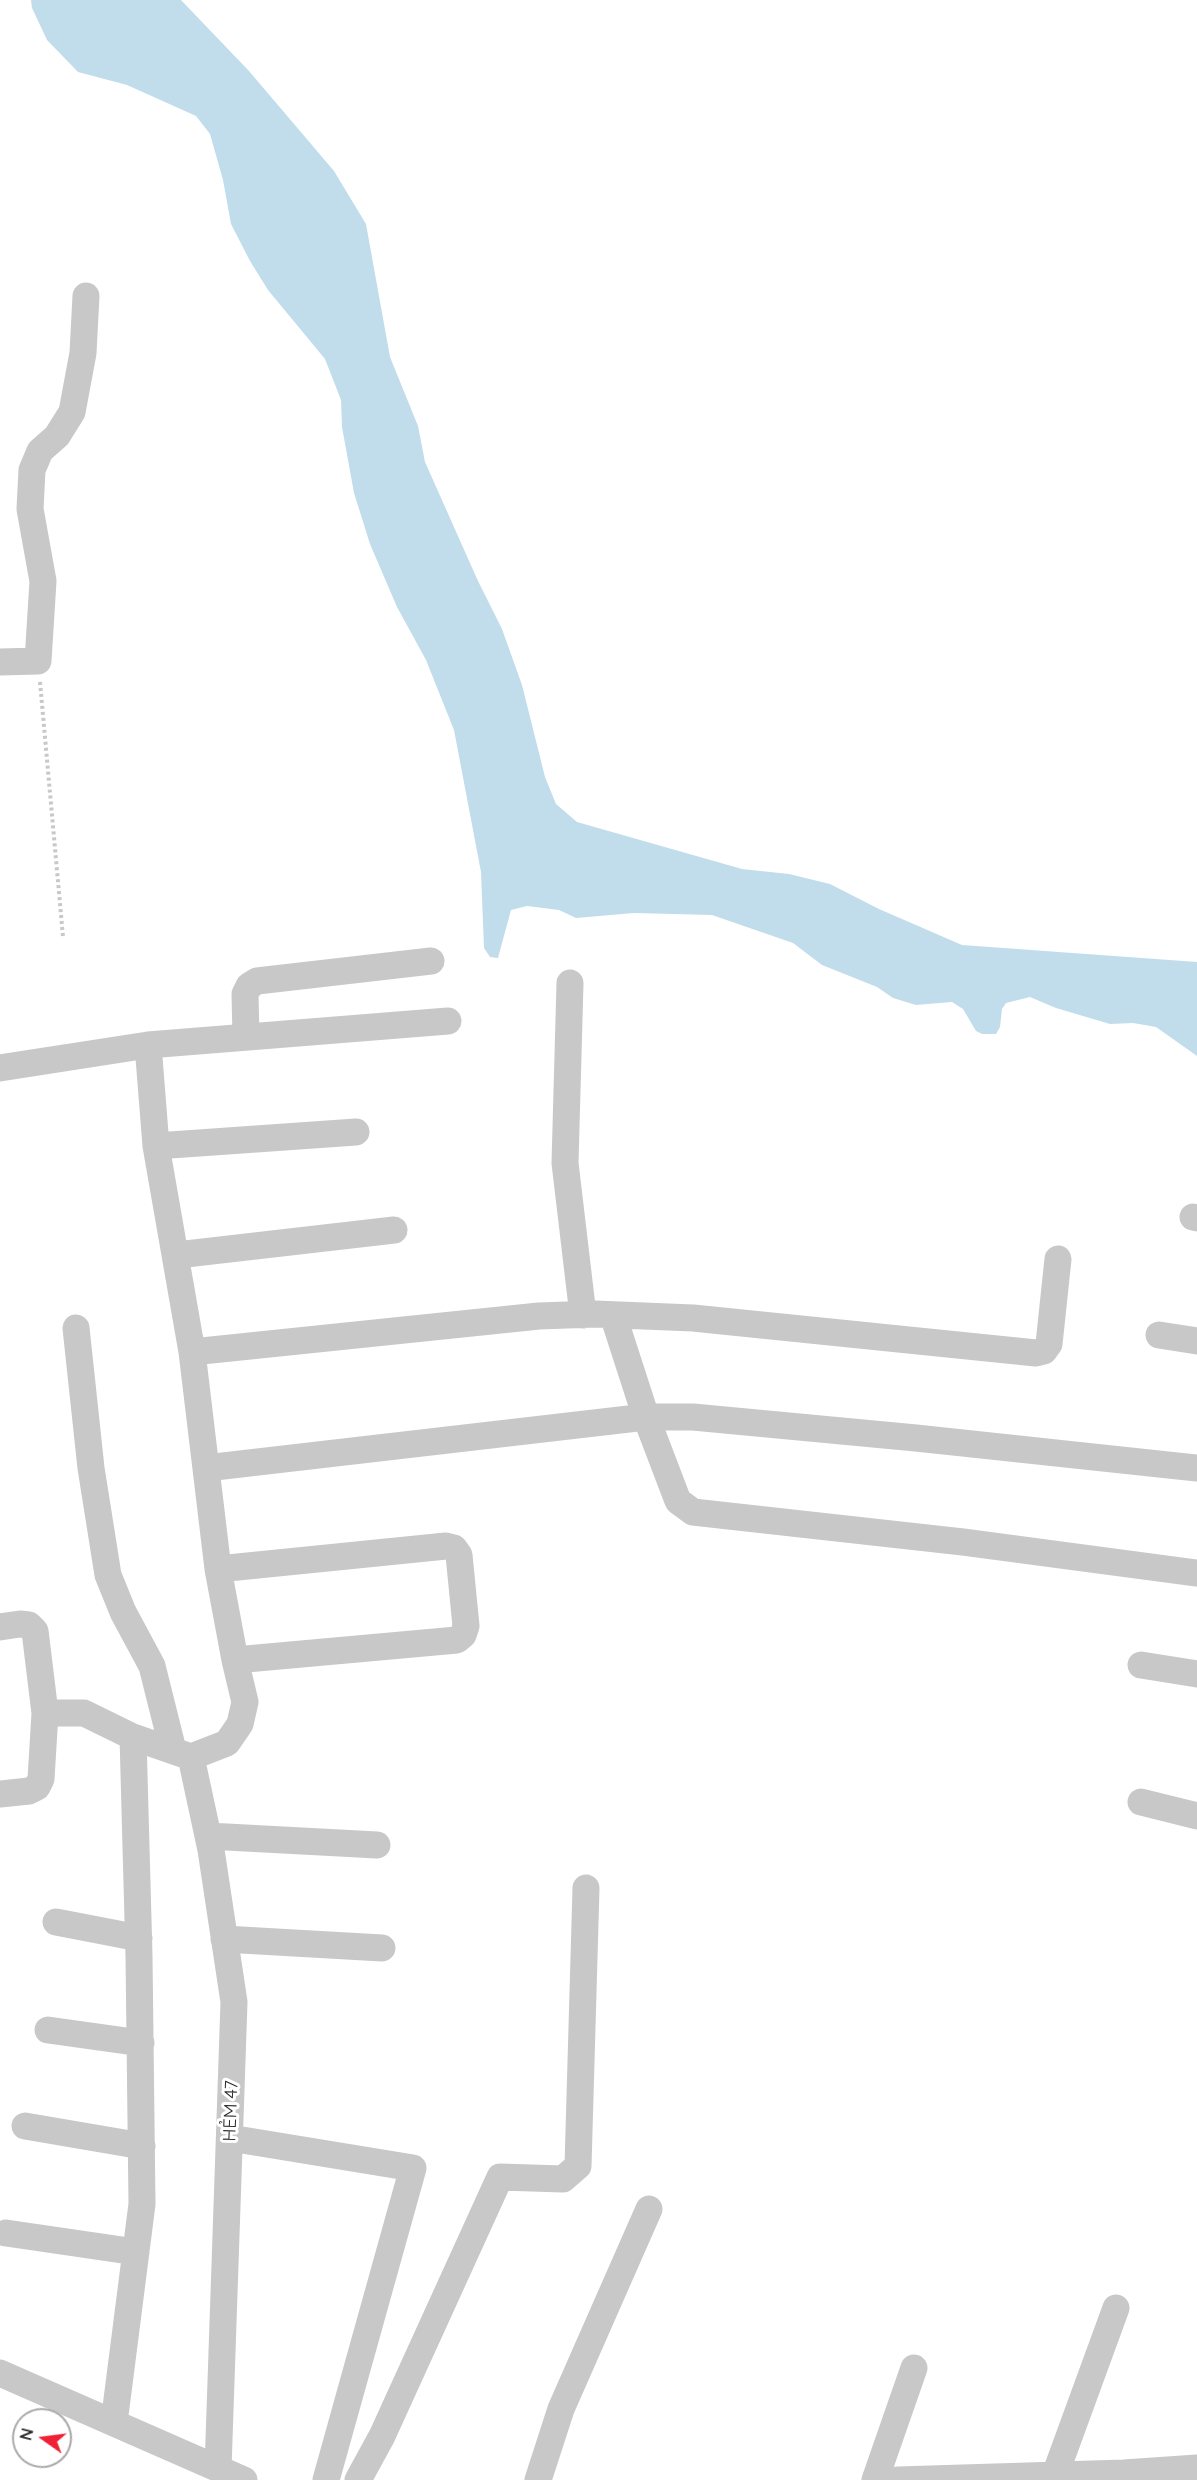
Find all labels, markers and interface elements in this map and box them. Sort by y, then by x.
street label: HẺM 47 [219,2080,243,2142]
north arrow [12,2408,72,2468]
text: N [15,2426,38,2442]

